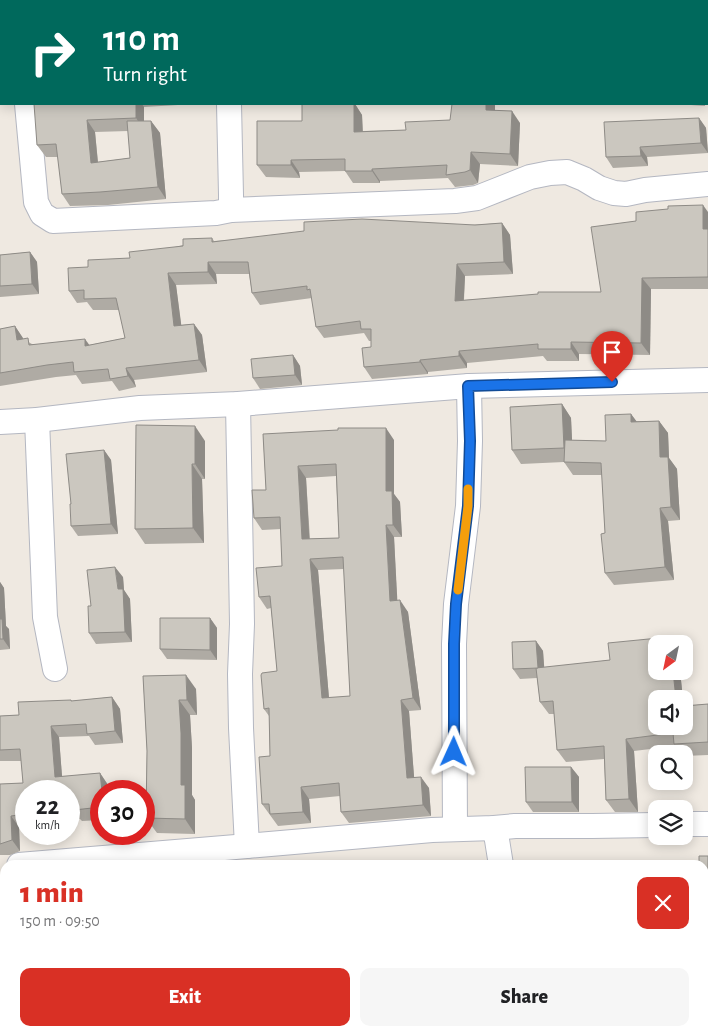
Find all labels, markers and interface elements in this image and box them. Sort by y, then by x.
icon: right [20,20,85,85]
text: 110 m [103,22,180,57]
text: Turn right [103,63,187,85]
pin [591,331,633,382]
icon: arrive [598,338,626,366]
north arrow [648,635,692,680]
map controls [648,635,693,845]
button: sound [648,690,693,735]
position arrow [427,725,479,777]
button: search [648,745,693,790]
speed limit sign: 30 [90,780,155,845]
text: 22 [36,794,59,819]
button: layers [648,800,693,845]
text: km/h [35,819,60,831]
button: close [637,877,689,929]
text: 1 min [20,878,84,908]
text: 150 m · 09:50 [20,913,100,929]
button: Exit [20,968,350,1026]
button: Share [360,968,689,1026]

